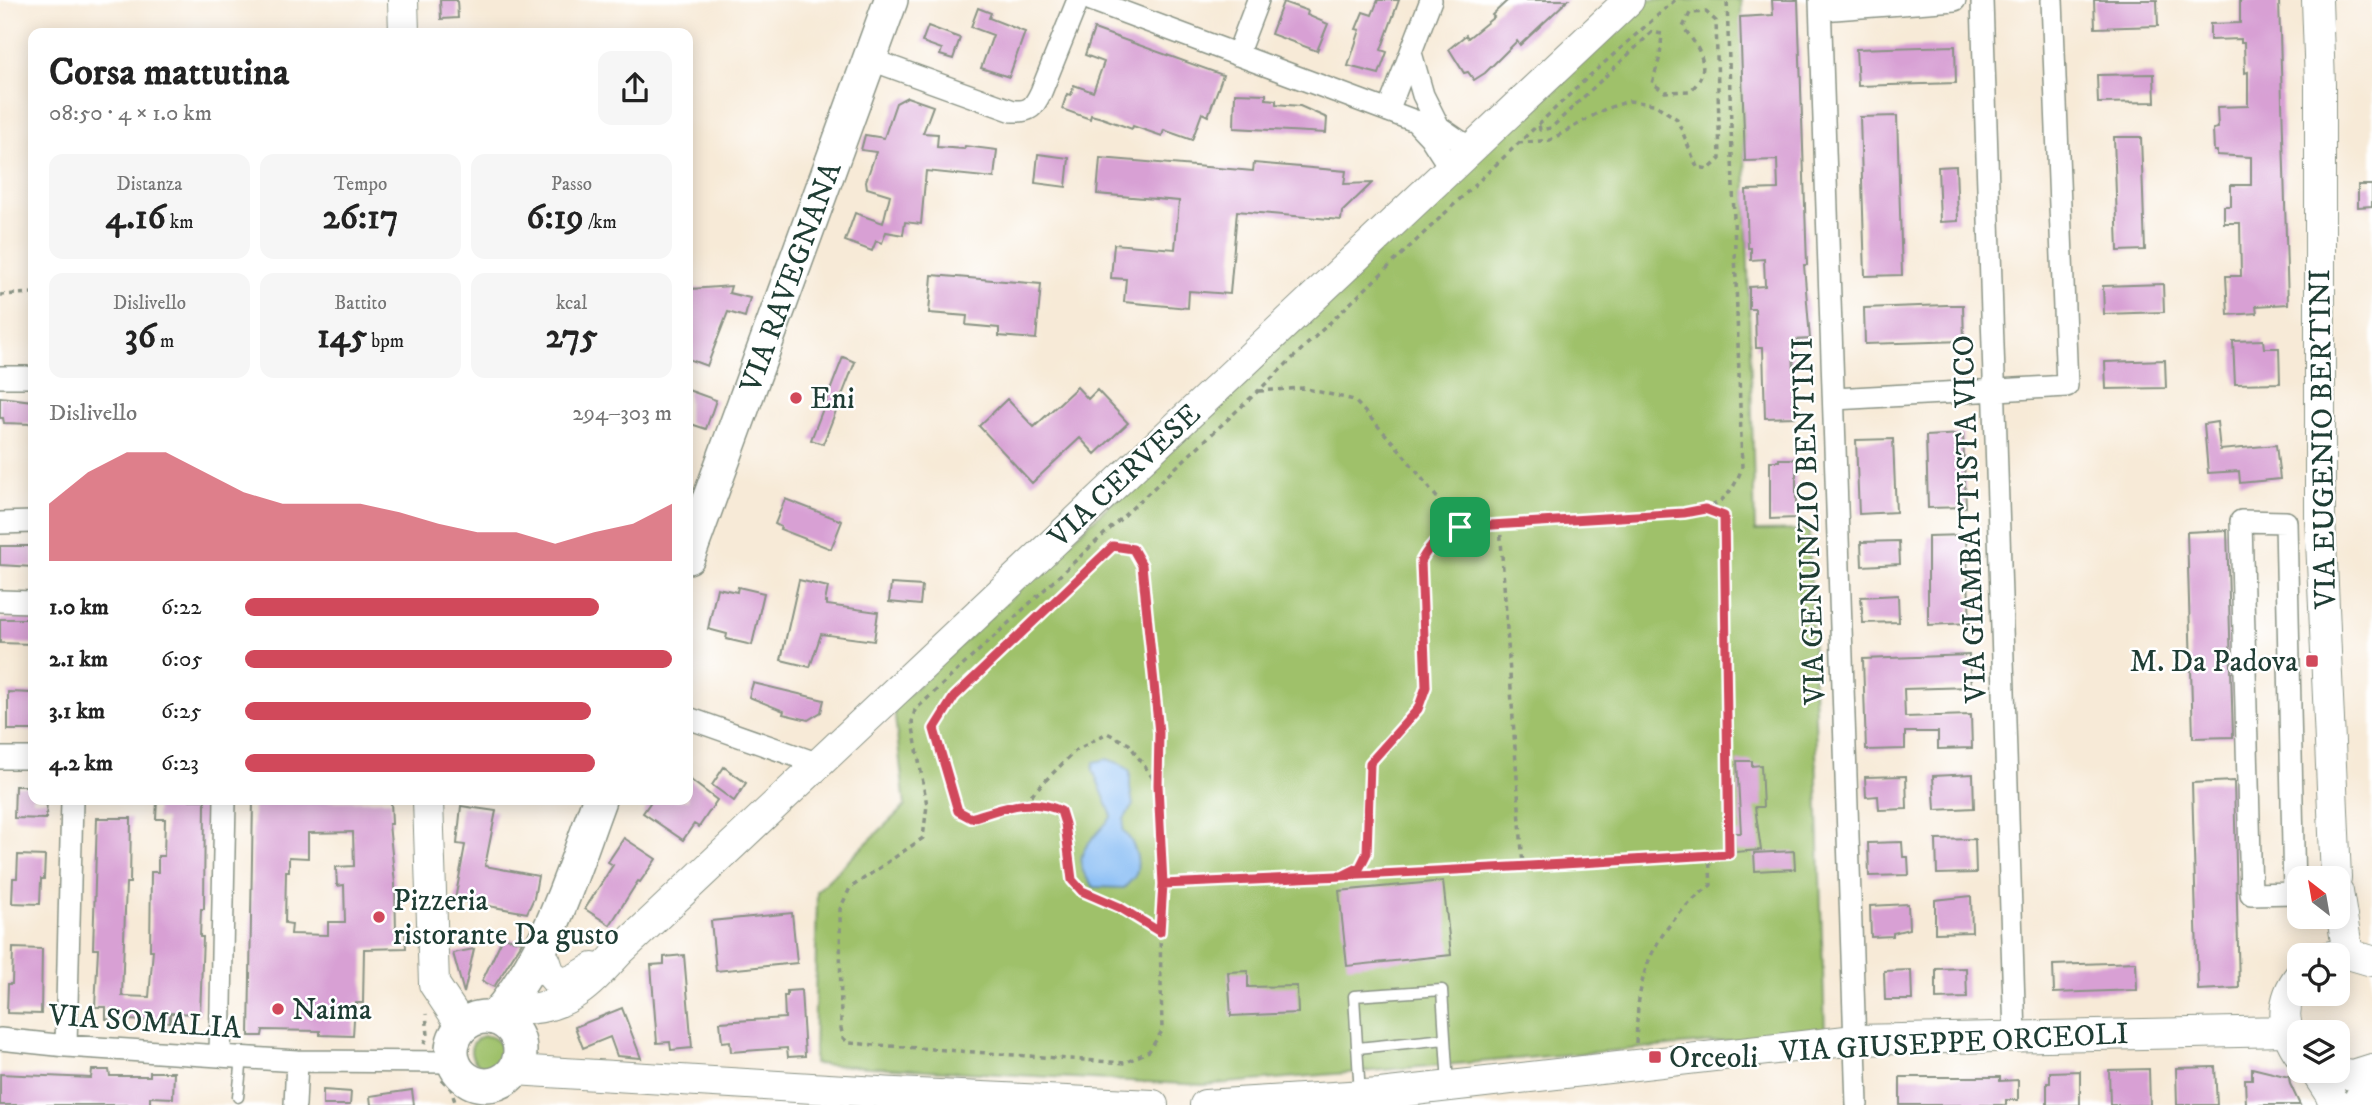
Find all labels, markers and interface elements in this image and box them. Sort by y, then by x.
text: Corsa mattutina [49,49,289,97]
button: share [598,51,672,125]
text: 08:50 · 4 × 1.0 km [49,99,212,128]
street label: VIA RAVEGNANA [732,156,851,399]
text: Distanza [117,173,182,196]
text: Tempo [334,173,387,196]
text: Passo [551,173,592,196]
text: 4.16 [106,196,166,240]
text: 26:17 [323,196,398,240]
text: 6:19 [526,196,584,240]
text: km [166,211,194,234]
text: /km [584,211,617,234]
street label: VIA EUGENIO BERTINI [2302,269,2345,610]
text: Dislivello [113,292,186,315]
text: Battito [334,292,387,315]
text: kcal [556,292,587,315]
text: 36 [125,315,156,359]
text: 145 [317,315,367,359]
text: 275 [545,315,598,359]
text: m [156,330,174,353]
text: bpm [367,330,404,353]
street label: VIA GIAMBATTISTA VICO [1946,334,1995,704]
street label: VIA GENUNZIO BENTINI [1785,337,1834,706]
place label: Eni [810,381,855,418]
marker: Eni [788,390,804,406]
street label: VIA CERVESE [1040,396,1209,557]
text: Dislivello [49,399,137,428]
text: 294–303 m [572,399,672,428]
pin [1430,497,1490,557]
icon: arrive [1441,508,1479,546]
text: 1.0 km [49,593,109,622]
text: 6:22 [161,593,202,622]
place label: M. Da Padova [2130,644,2298,681]
text: 2.1 km [49,645,108,674]
text: 6:05 [161,645,203,674]
marker: M. Da Padova [2304,653,2320,669]
text: 3.1 km [49,697,105,726]
text: 6:25 [161,697,202,726]
text: 4.2 km [49,749,113,778]
text: 6:23 [161,749,199,778]
north arrow [2287,866,2350,929]
map controls [2287,866,2350,1083]
place label: Pizzeria ristorante Da gusto [393,883,619,954]
marker: Pizzeria ristorante Da gusto [371,909,387,925]
button: locate [2287,943,2350,1006]
place label: Naima [292,992,372,1029]
street label: VIA SOMALIA [46,997,243,1048]
marker: Naima [270,1001,286,1017]
street label: VIA GIUSEPPE ORCEOLI [1777,1016,2130,1071]
button: layers [2287,1020,2350,1083]
place label: Orceoli [1669,1040,1758,1077]
marker: Orceoli [1647,1049,1663,1065]

